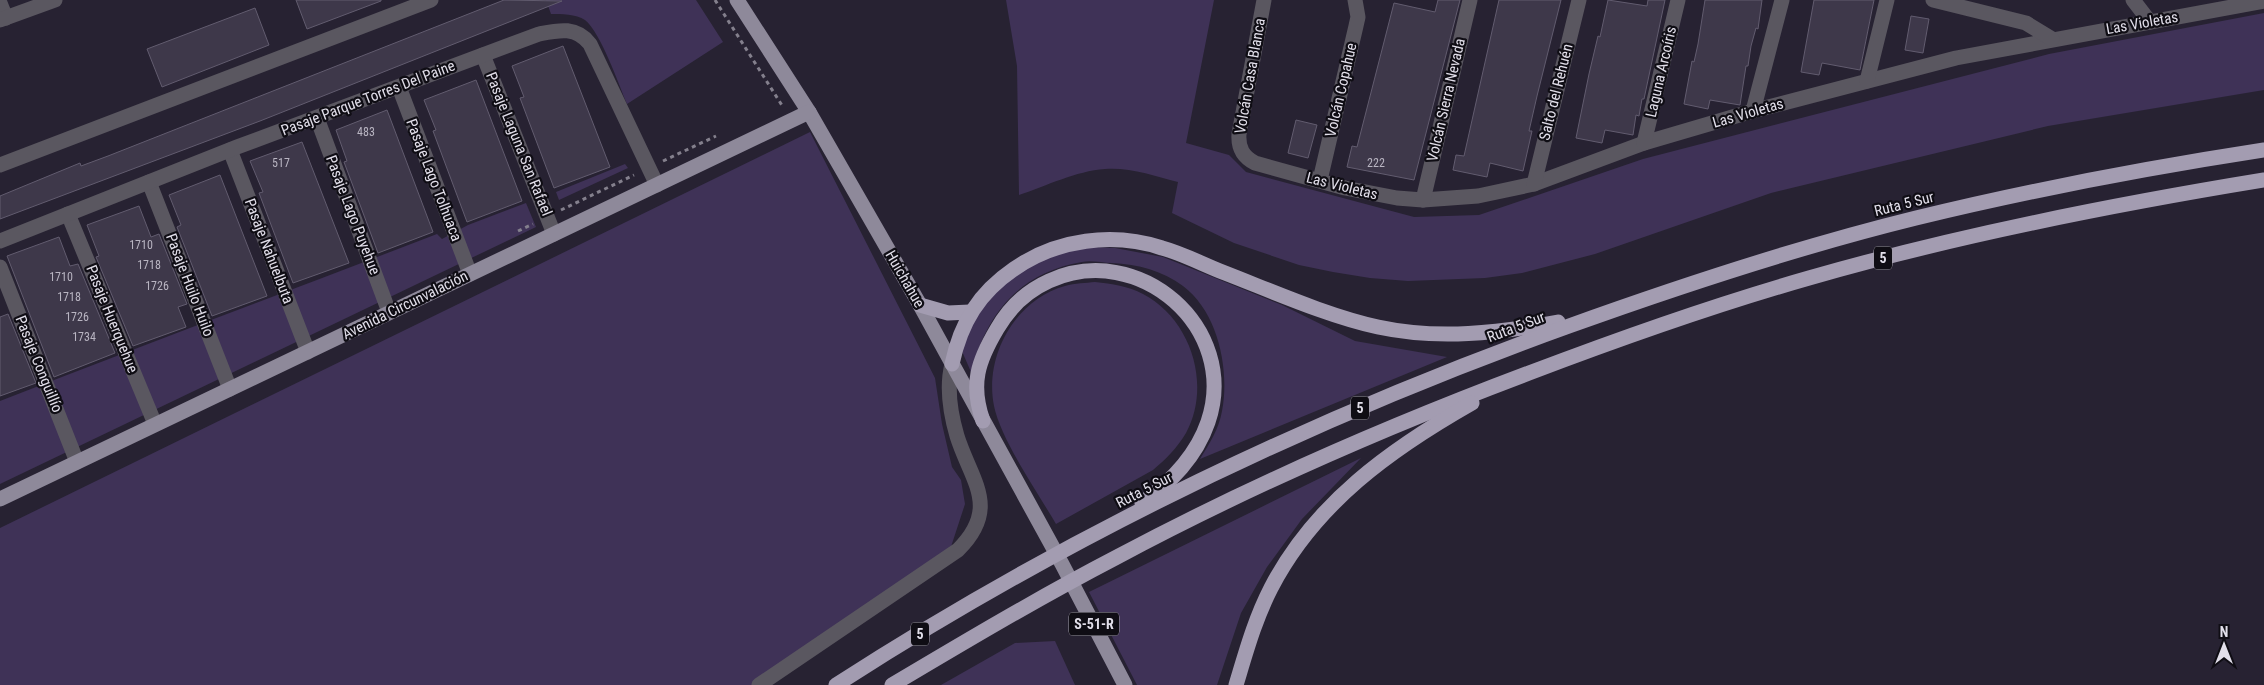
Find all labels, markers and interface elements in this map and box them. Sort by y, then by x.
street label: Las Violetas [2105,8,2180,38]
street label: Volcán Casa Blanca [1231,17,1269,135]
street label: Laguna Arcoíris [1642,25,1680,119]
street label: Volcán Sierra Nevada [1423,37,1469,163]
street label: Volcán Copahue [1321,41,1361,139]
street label: Salto del Rehuén [1535,42,1577,142]
street label: Pasaje Parque Torres Del Paine [279,57,457,139]
street label: Pasaje Laguna San Rafael [482,70,556,218]
street label: Las Violetas [1710,94,1786,132]
street label: Pasaje Lago Tolhuaca [402,116,466,244]
house number: 483 [357,125,375,139]
street label: Pasaje Lago Puyehue [322,153,384,277]
house number: 517 [272,156,290,170]
house number: 222 [1367,156,1385,170]
street label: Las Violetas [1304,168,1380,204]
street label: Ruta 5 Sur [1872,188,1936,220]
street label: Pasaje Nahuelbuta [241,196,297,306]
street label: Pasaje Huilo Huilo [162,231,218,339]
house number: 1710 [129,238,153,252]
street label: Huichahue [881,247,929,311]
road number: 5 [1874,247,1892,270]
house number: 1718 [137,258,161,272]
street label: Pasaje Huerquehue [82,262,142,376]
street label: Avenida Circunvalación [339,267,471,343]
house number: 1710 [49,270,73,284]
house number: 1726 [145,279,169,293]
house number: 1718 [57,290,81,304]
street label: Ruta 5 Sur [1484,308,1548,346]
house number: 1726 [65,310,89,324]
street label: Pasaje Conguillío [11,313,67,415]
house number: 1734 [72,330,96,344]
road number: 5 [1351,396,1369,419]
street label: Ruta 5 Sur [1113,468,1176,512]
road number: S-51-R [1069,612,1119,636]
north arrow [2199,620,2249,670]
road number: 5 [911,622,929,646]
text: N [2220,624,2228,640]

